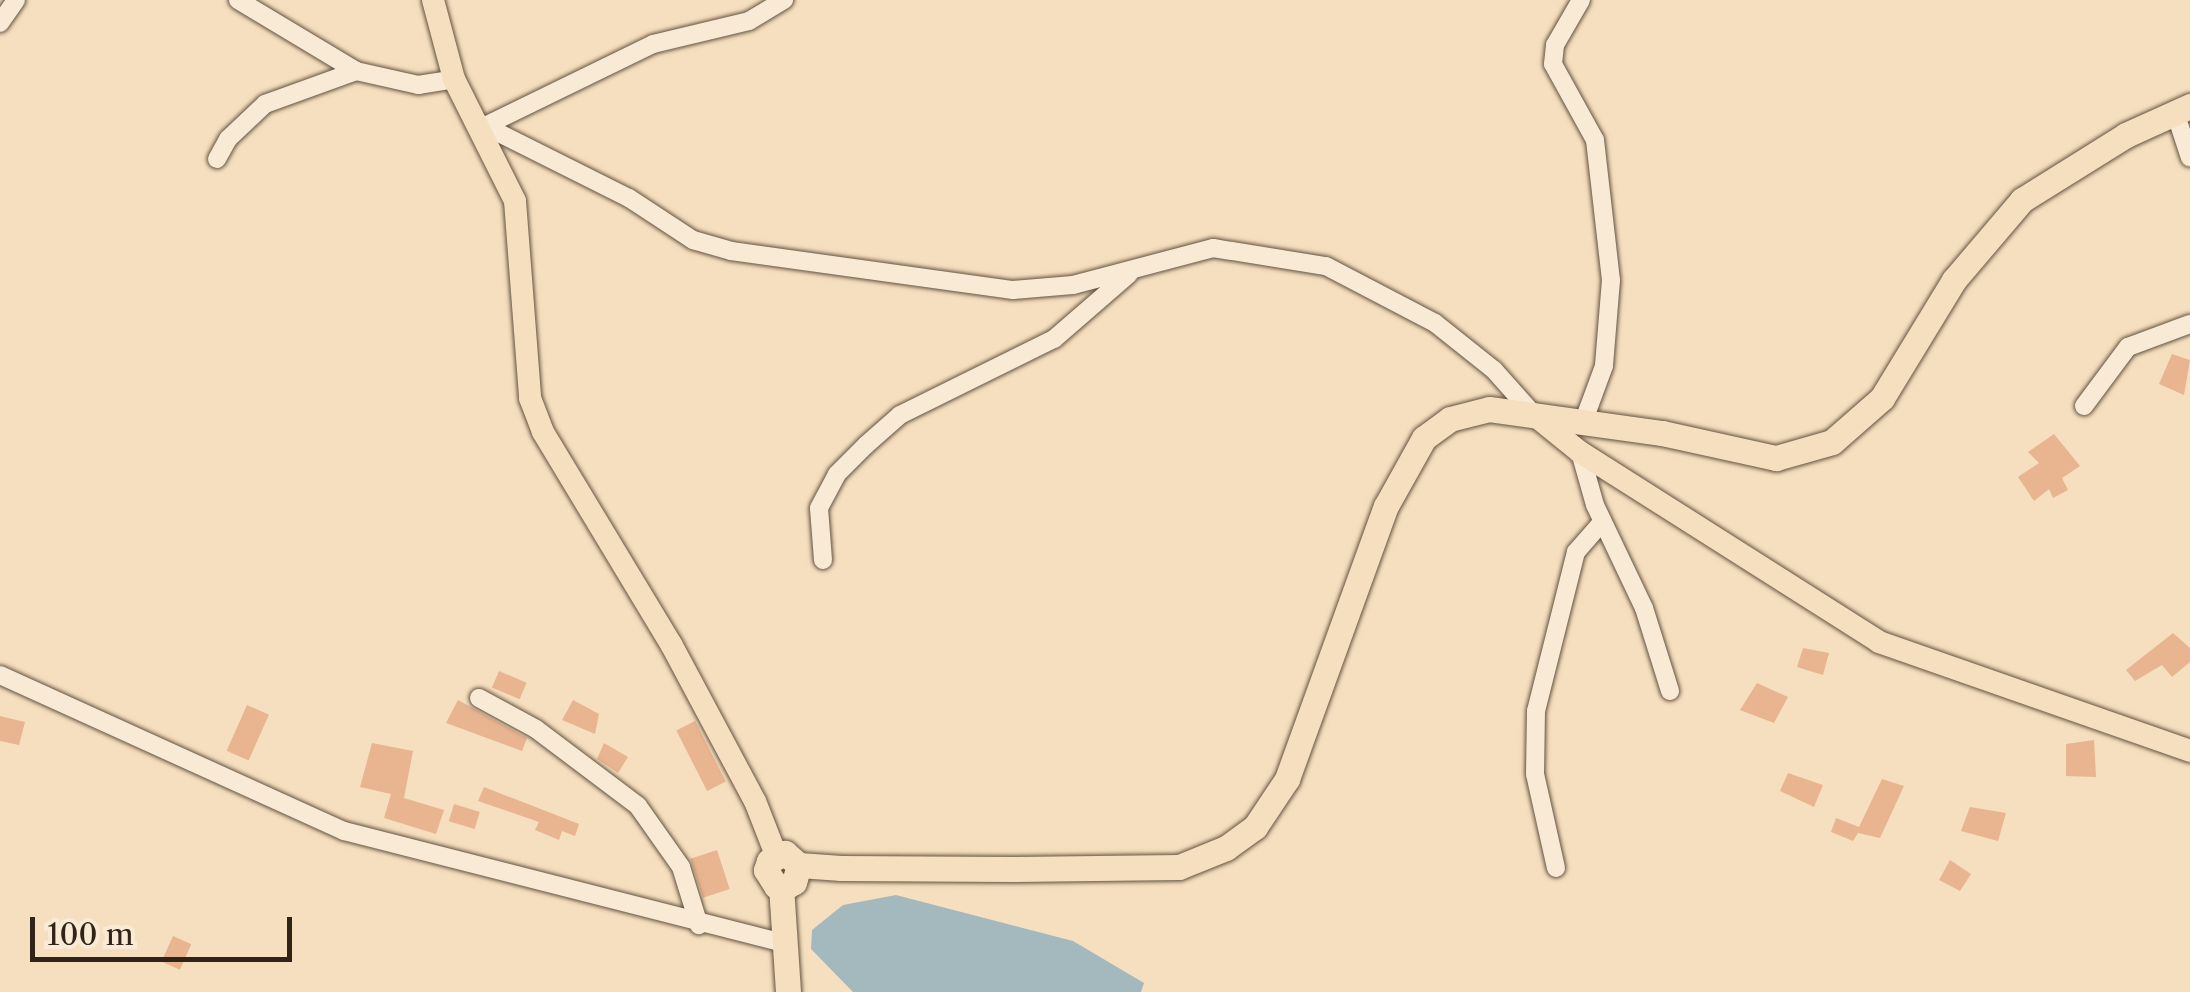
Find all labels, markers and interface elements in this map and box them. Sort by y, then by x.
scale bar [35,897,298,959]
text: 100 m [47,916,134,953]

